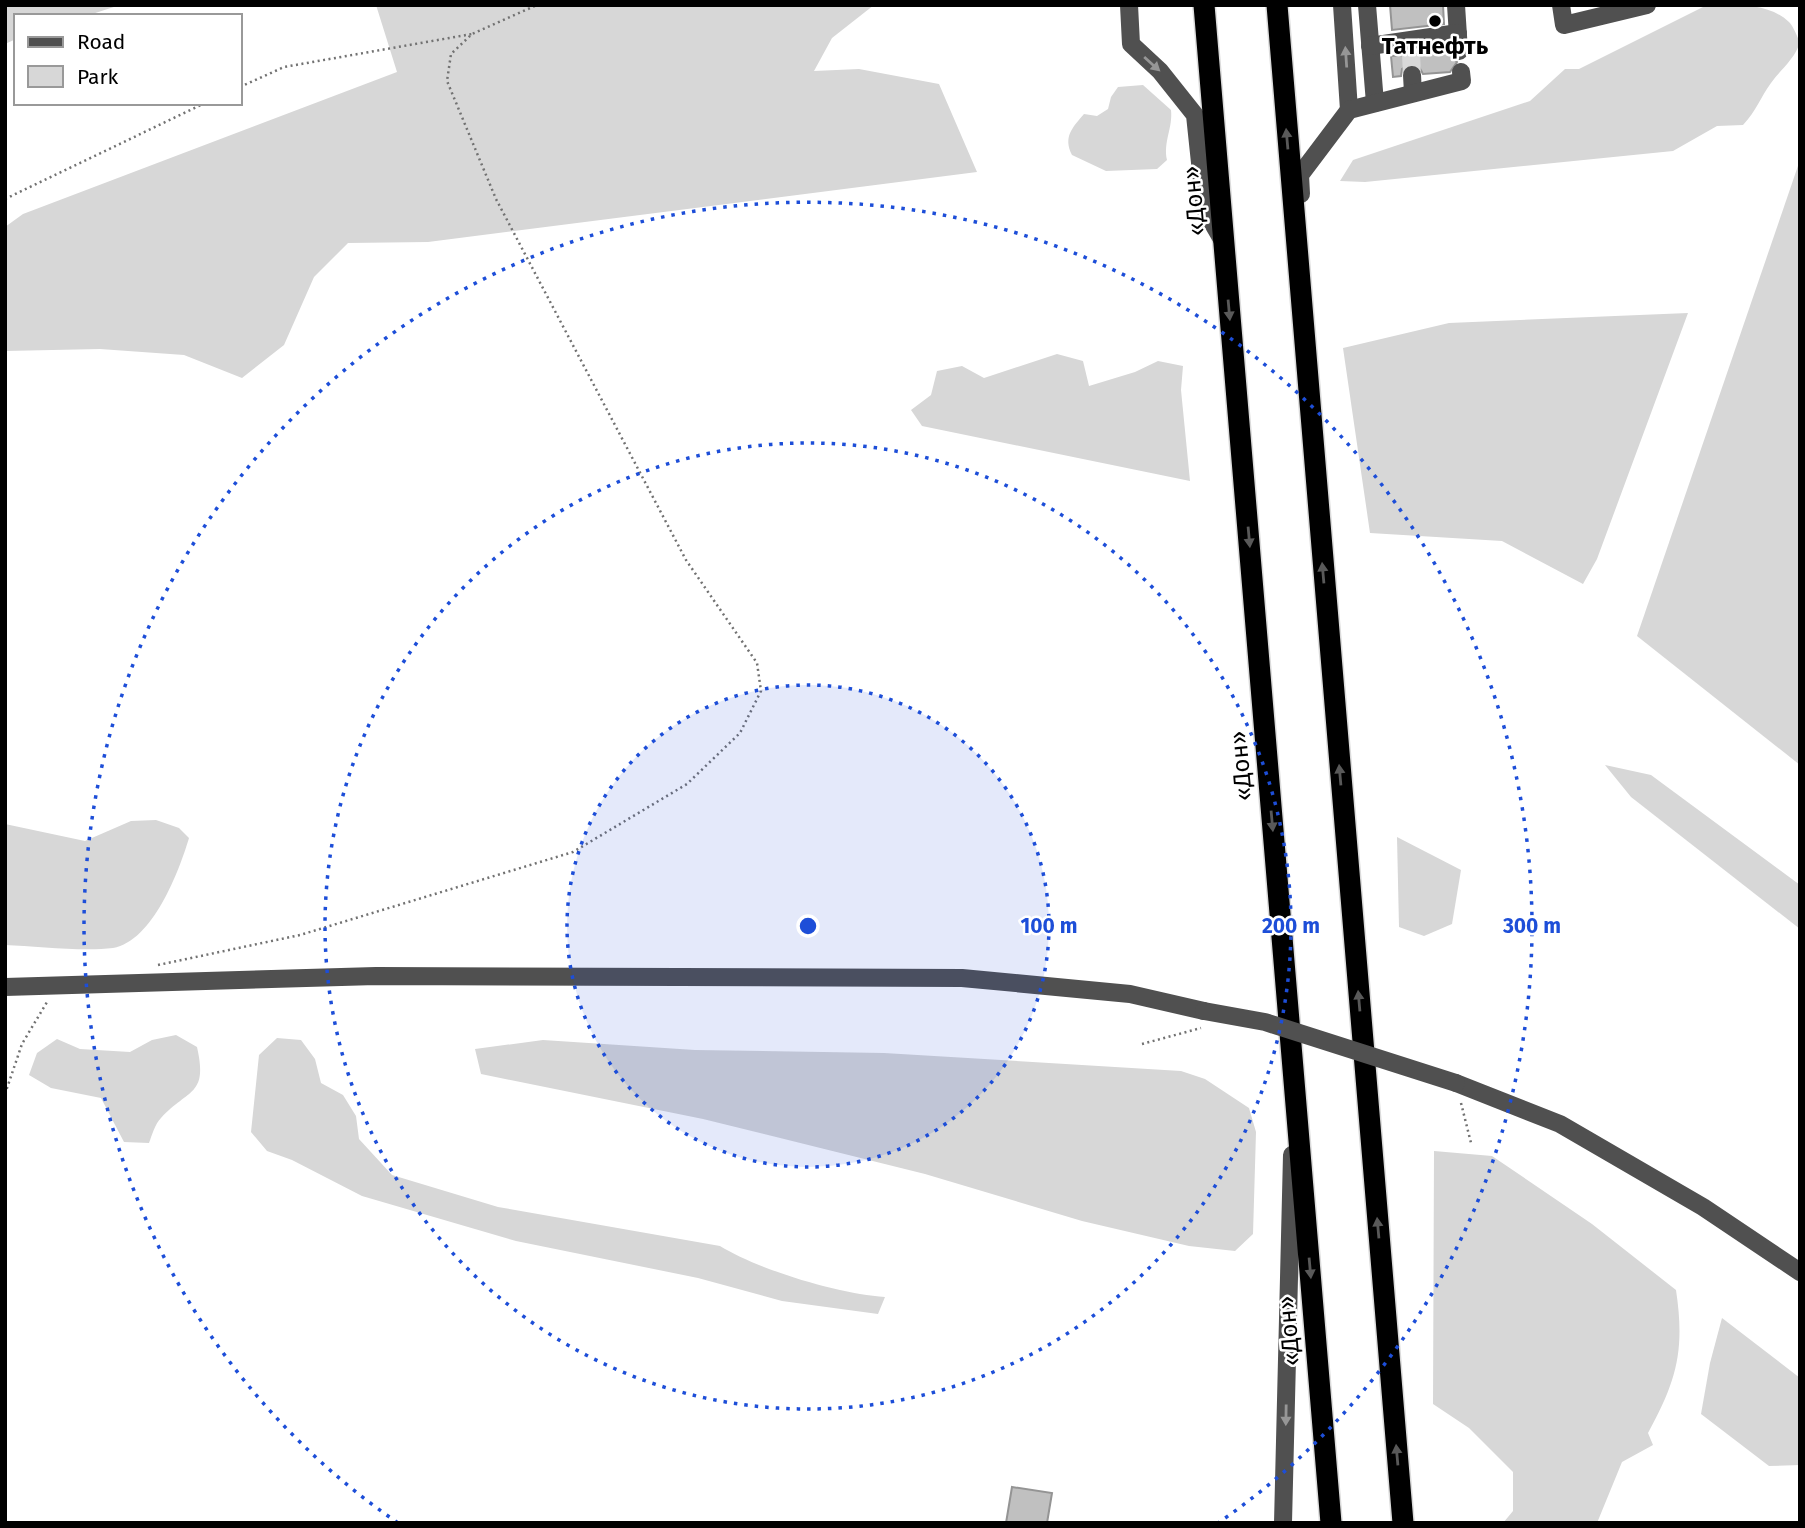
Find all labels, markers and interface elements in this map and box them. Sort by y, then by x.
marker: Татнефть [1427,13,1443,29]
legend [14,14,242,105]
text: Road [77,29,125,55]
place label: Татнефть [1382,32,1489,60]
one-way arrow [1340,46,1351,68]
one-way arrow [1143,55,1160,71]
text: Park [77,64,119,90]
one-way arrow [1281,128,1292,150]
street label: «Дон» [1177,165,1211,237]
one-way arrow [1224,299,1235,321]
one-way arrow [1244,526,1255,548]
one-way arrow [1317,562,1328,584]
street label: «Дон» [1224,730,1258,802]
one-way arrow [1334,763,1345,785]
one-way arrow [1267,811,1278,833]
text: 100 m [1020,913,1078,939]
text: 200 m [1262,913,1320,939]
text: 300 m [1502,913,1561,939]
centre of rings [796,914,820,938]
one-way arrow [1353,990,1364,1012]
one-way arrow [1372,1217,1383,1239]
one-way arrow [1305,1257,1316,1279]
street label: «Дон» [1272,1295,1306,1367]
one-way arrow [1280,1405,1291,1427]
one-way arrow [1391,1444,1402,1466]

